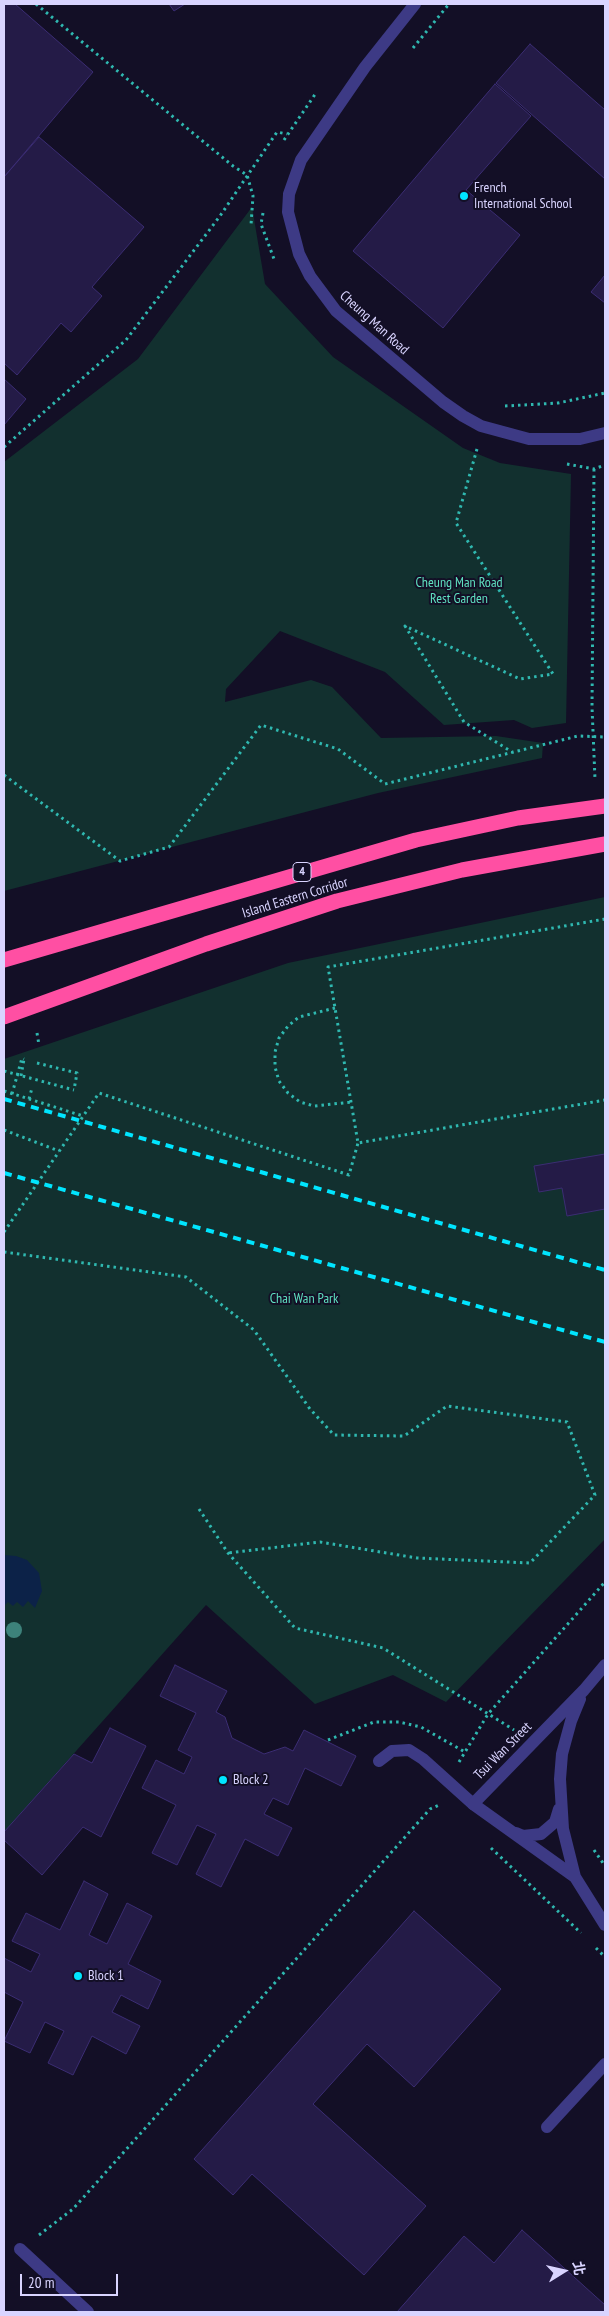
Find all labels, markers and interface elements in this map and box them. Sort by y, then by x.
place label: French International School [474,180,572,212]
marker: French International School [458,190,470,202]
street label: Cheung Man Road [336,288,412,358]
park label: Cheung Man Road Rest Garden [415,575,503,608]
road number: 4 [293,862,311,882]
street label: Island Eastern Corridor [240,874,350,922]
park label: Chai Wan Park [270,1291,338,1307]
street label: Tsui Wan Street [471,1719,535,1783]
place label: Block 2 [233,1772,269,1788]
marker: Block 2 [217,1774,229,1786]
place label: Block 1 [88,1968,124,1984]
marker: Block 1 [72,1970,84,1982]
north arrow [539,2246,589,2296]
text: 北 [569,2260,589,2277]
scale bar [22,2264,120,2296]
text: 20 m [28,2273,54,2292]

